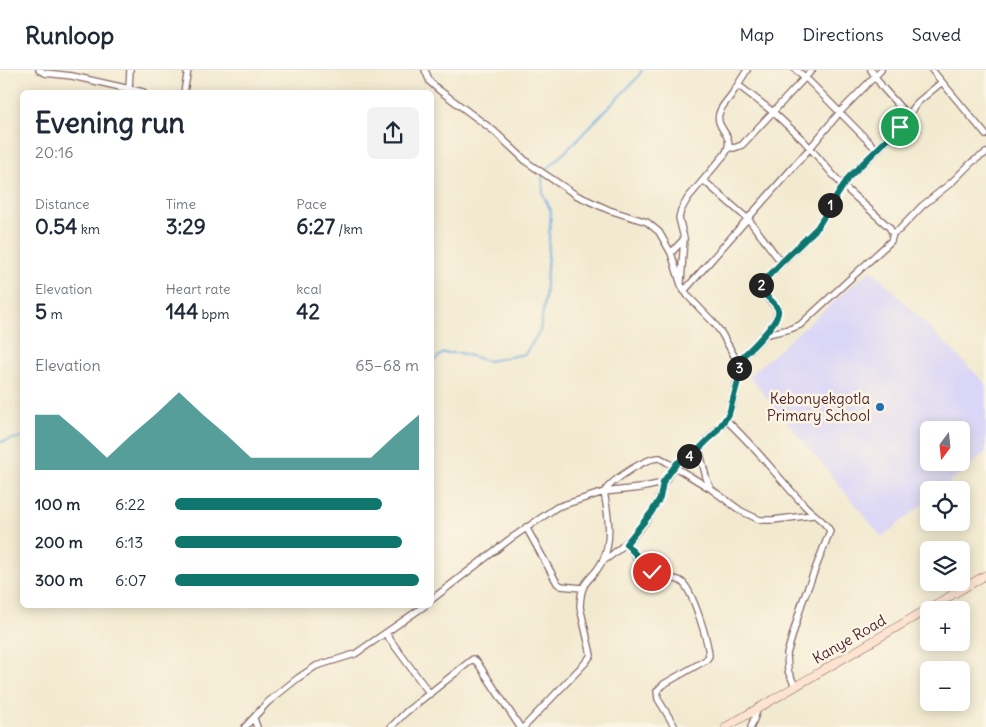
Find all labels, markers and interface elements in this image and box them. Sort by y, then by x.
text: Runloop [25,20,114,50]
text: Map [739,23,774,46]
text: Directions [802,23,884,46]
text: Saved [912,23,961,46]
text: Evening run [35,105,185,141]
pin [879,106,921,148]
button: share [367,107,419,159]
icon: arrive [886,113,914,141]
text: 20:16 [35,142,74,162]
pin: 1 [818,192,842,218]
text: Distance [35,195,90,213]
text: Time [166,195,196,213]
text: Pace [296,195,327,213]
text: 1 [828,196,833,214]
text: 0.54 [35,213,77,240]
text: 3:29 [166,213,206,240]
text: 6:27 [296,213,335,240]
text: km [77,220,100,238]
text: /km [335,220,363,238]
pin: 2 [748,272,774,298]
text: 2 [758,276,765,294]
text: Elevation [35,280,92,298]
text: Heart rate [166,280,231,298]
text: kcal [296,280,322,298]
text: 5 [35,298,47,325]
text: 144 [166,298,198,325]
text: 42 [296,298,320,325]
text: m [47,305,63,323]
text: bpm [198,305,230,323]
text: Elevation [35,355,101,375]
text: 65–68 m [355,355,419,375]
pin: 3 [726,356,752,380]
text: 3 [736,359,743,377]
place label: Kebonyekgotla Primary School [767,389,870,425]
marker: Kebonyekgotla Primary School [874,401,886,413]
north arrow [920,421,970,471]
map controls [920,421,970,711]
pin: 4 [676,444,702,468]
text: 4 [685,447,694,465]
button: locate [920,481,970,531]
text: 100 m [35,494,80,514]
text: 6:22 [115,494,145,514]
text: 200 m [35,532,83,552]
text: 6:13 [115,532,143,552]
button: layers [920,541,970,591]
pin [631,551,673,593]
icon: check [638,558,666,586]
text: 300 m [35,570,83,590]
text: 6:07 [115,570,146,590]
button: + [920,601,970,651]
street label: Kanye Road [809,610,889,668]
button: − [920,661,970,711]

